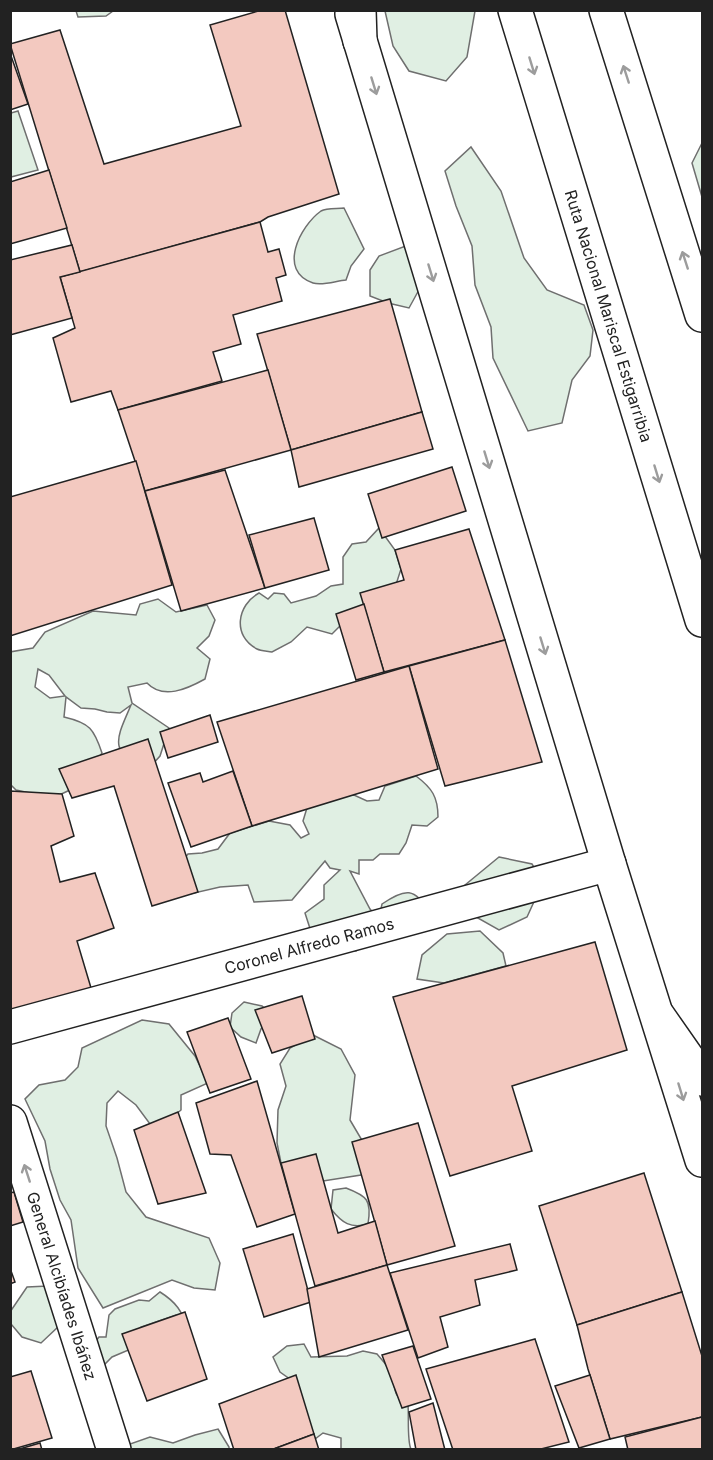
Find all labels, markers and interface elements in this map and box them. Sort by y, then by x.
one-way arrow [527,57,538,76]
one-way arrow [620,65,631,84]
one-way arrow [369,76,380,95]
street label: Ruta Nacional Mariscal Estigarribia [561,187,657,445]
one-way arrow [679,251,690,270]
one-way arrow [426,263,437,282]
one-way arrow [482,450,493,469]
one-way arrow [652,464,663,483]
one-way arrow [538,636,549,655]
street label: Coronel Alfredo Ramos [222,913,396,978]
one-way arrow [676,1082,687,1101]
one-way arrow [21,1164,32,1183]
street label: General Alcibíades Ibáñez [23,1189,101,1383]

